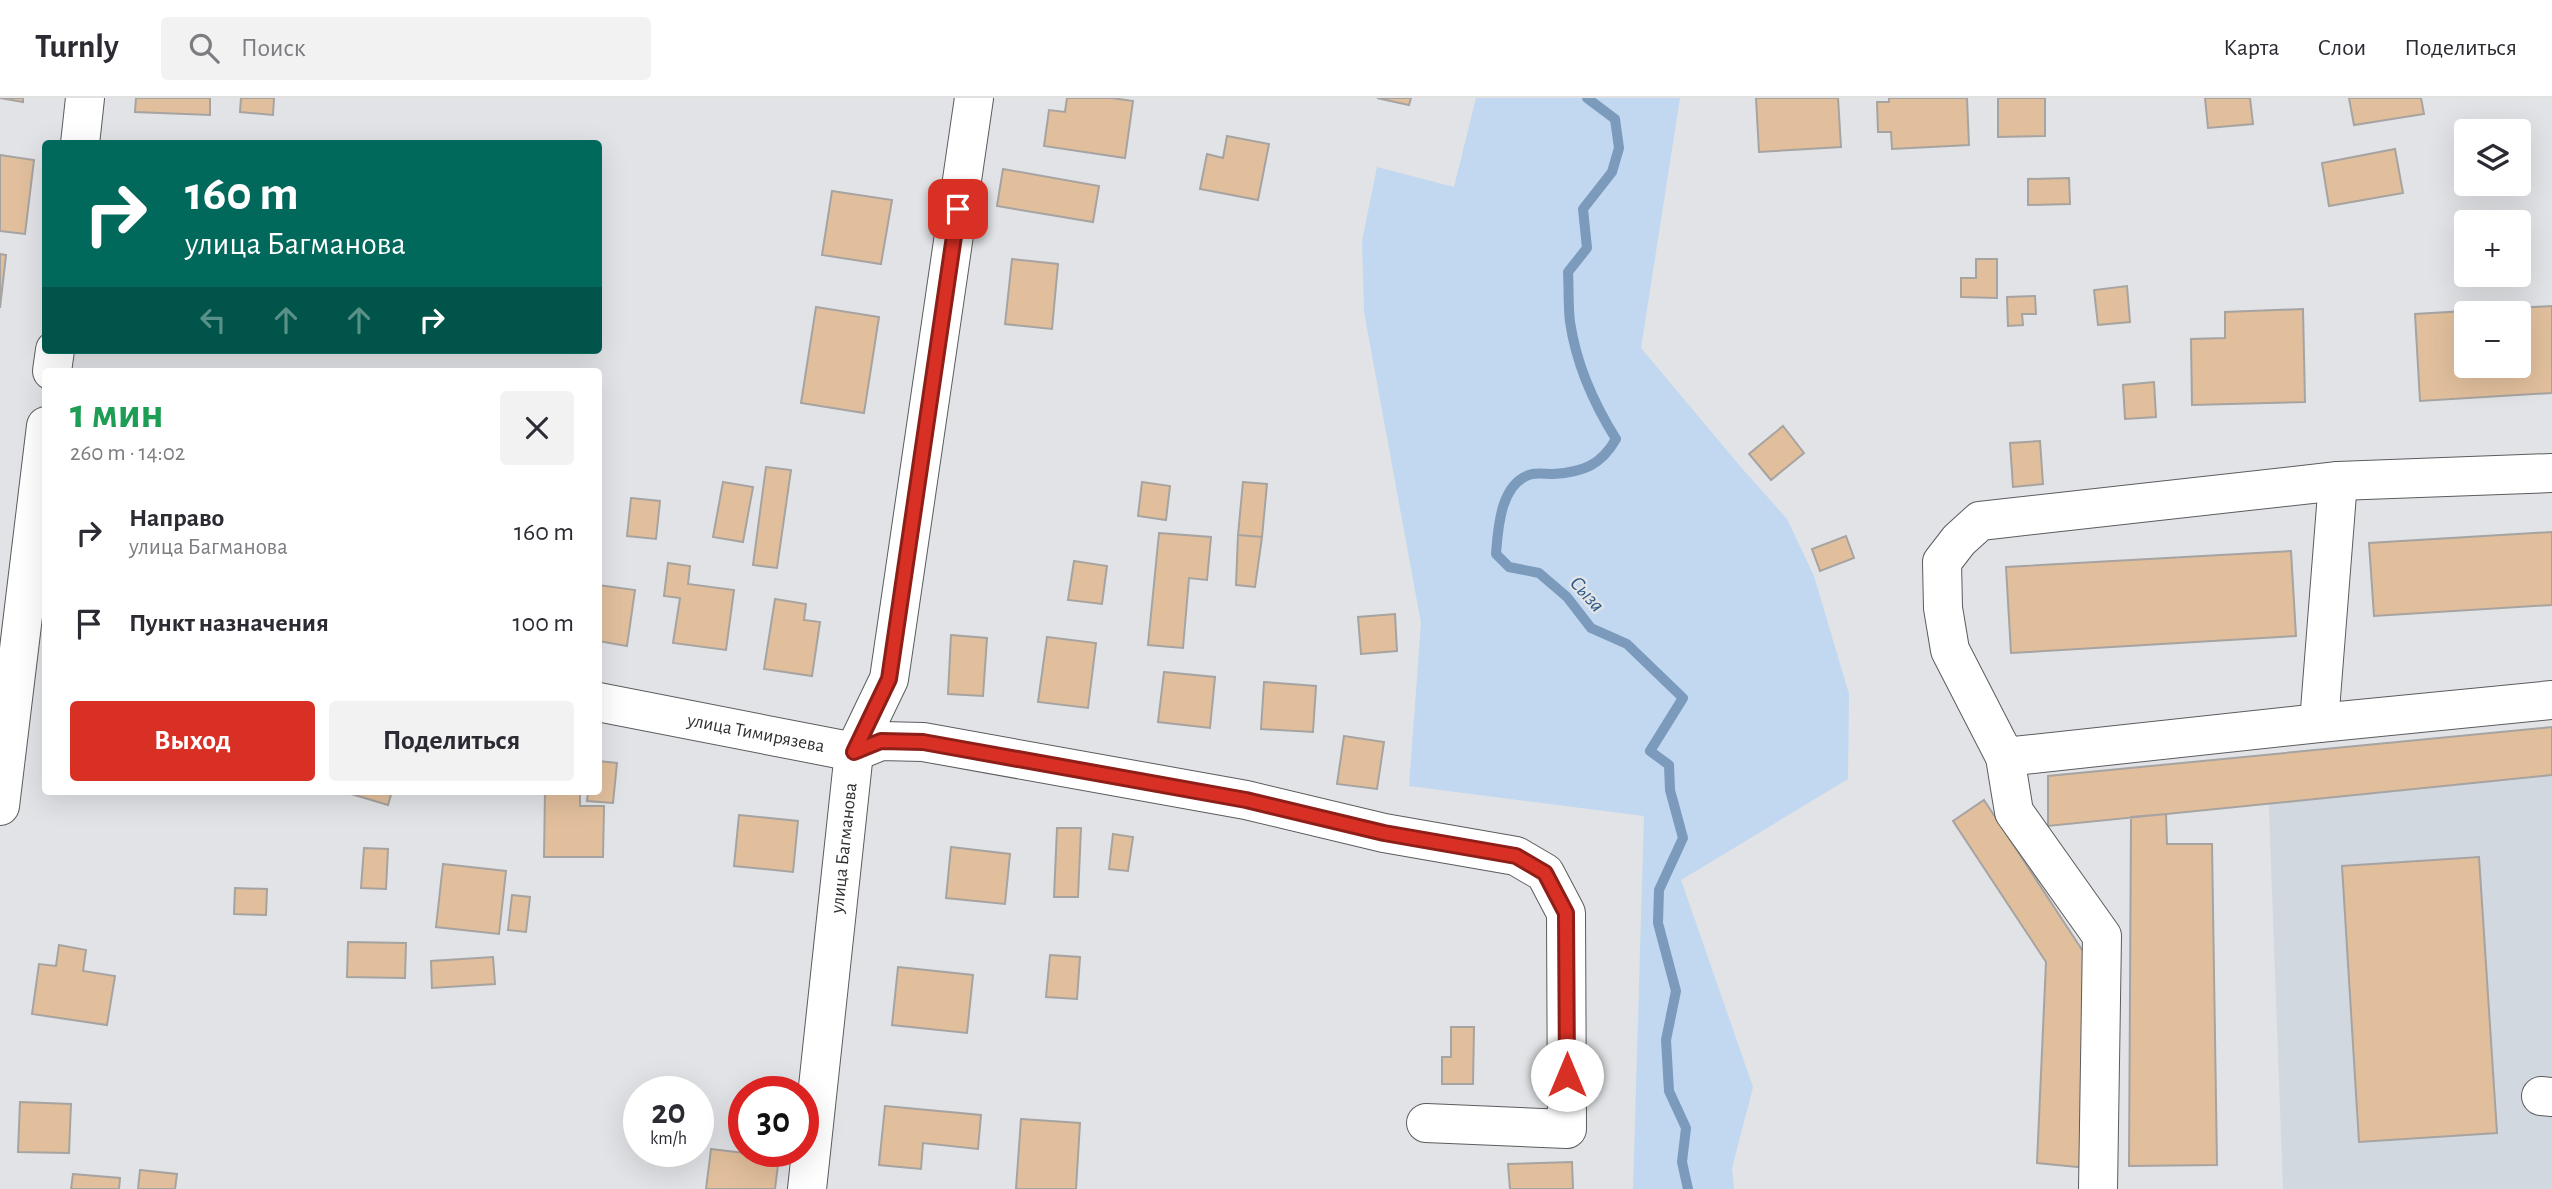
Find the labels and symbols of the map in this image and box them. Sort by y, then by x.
pin [928,179,988,239]
water label: Сыза [1566,572,1608,616]
street label: улица Тимирязева [685,710,827,756]
street label: улица Багманова [827,781,860,915]
position arrow [1530,1038,1604,1112]
speed limit sign: 30 [728,1076,819,1167]

